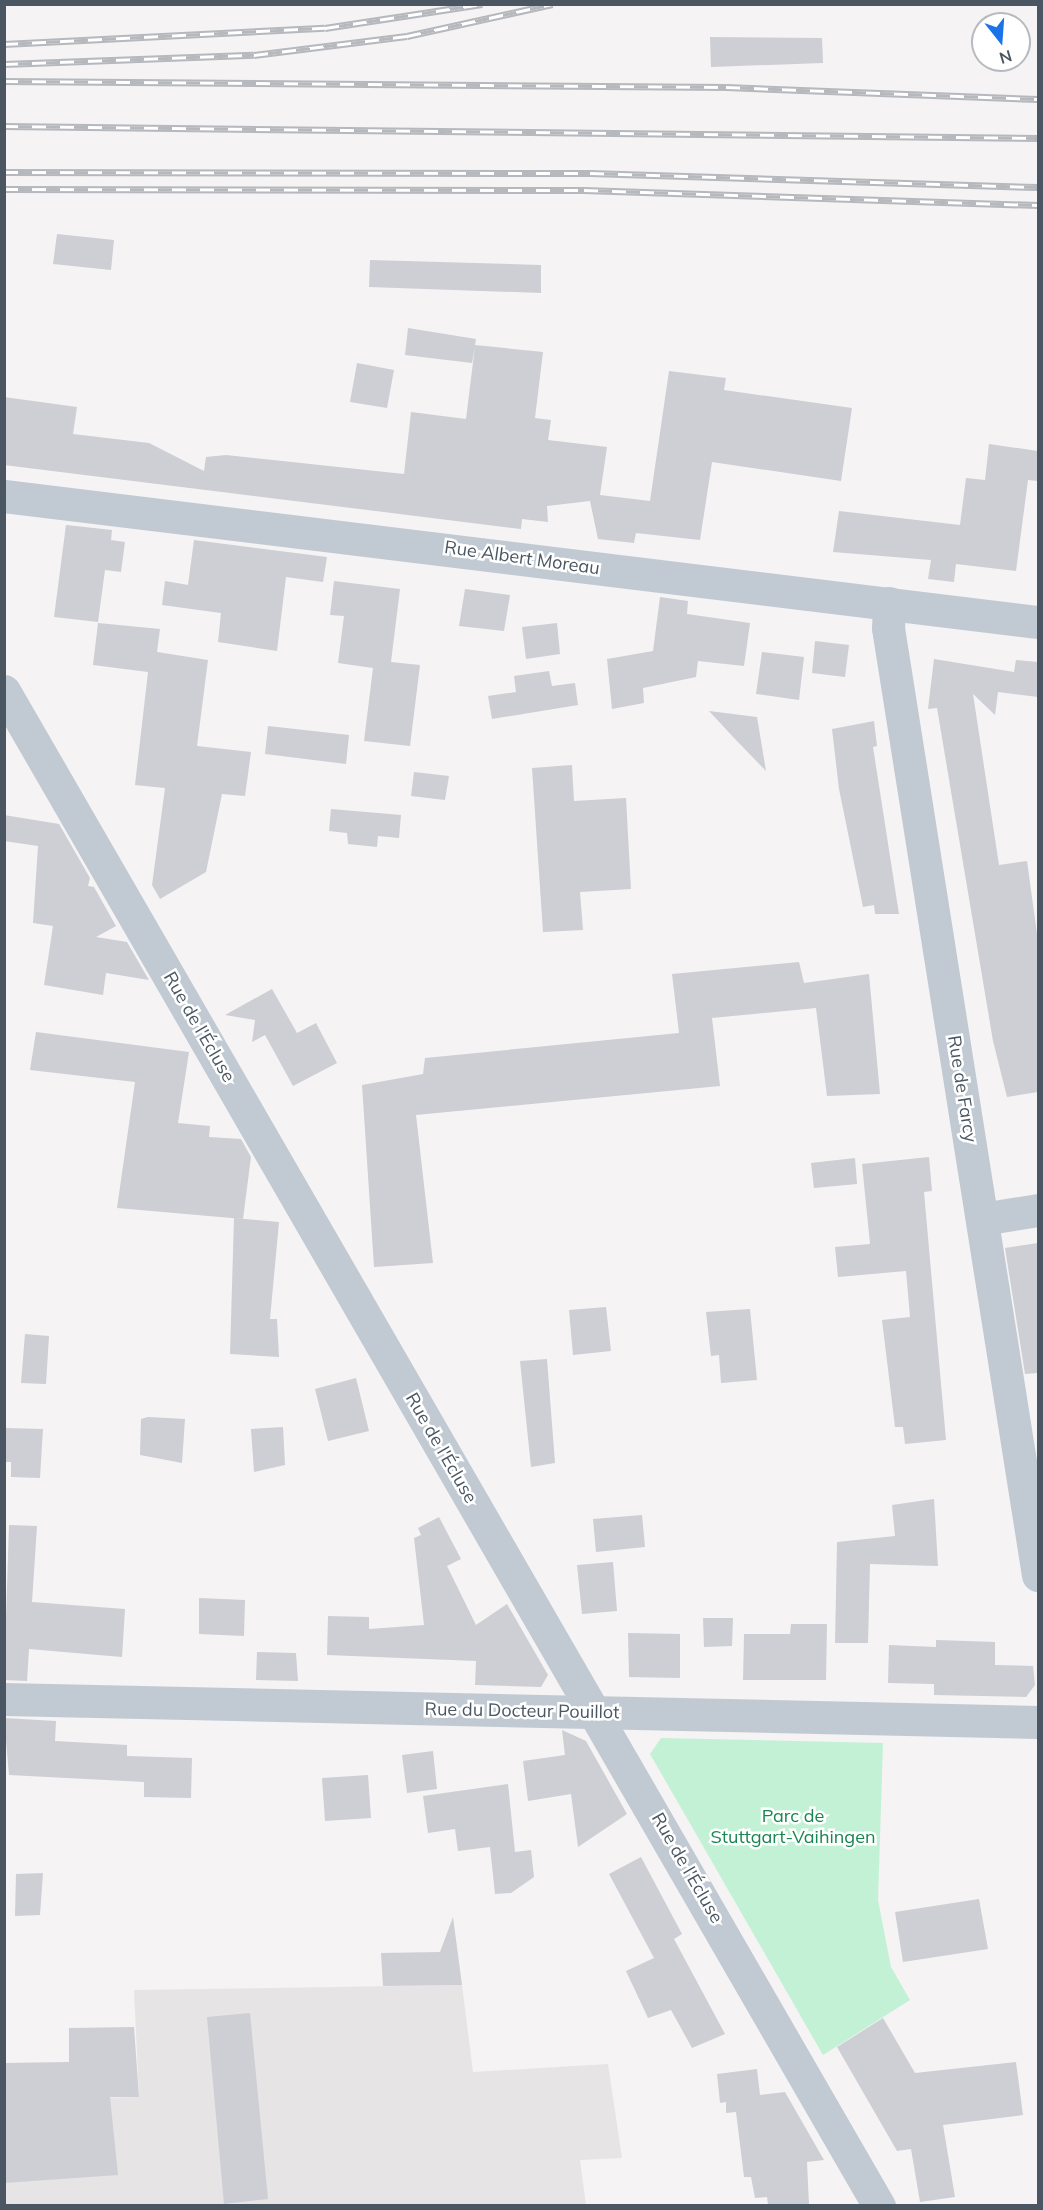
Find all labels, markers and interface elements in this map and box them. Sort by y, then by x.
north arrow [971,12,1031,72]
text: N [997,46,1014,69]
street label: Rue Albert Moreau [443,536,601,580]
street label: Rue de l'Écluse [159,968,239,1086]
street label: Rue de Farcy [943,1034,981,1144]
street label: Rue de l'Écluse [401,1389,481,1507]
street label: Rue du Docteur Pouillot [424,1699,620,1723]
park label: Parc de Stuttgart-Vaihingen [711,1806,875,1848]
street label: Rue de l'Écluse [647,1809,727,1927]

